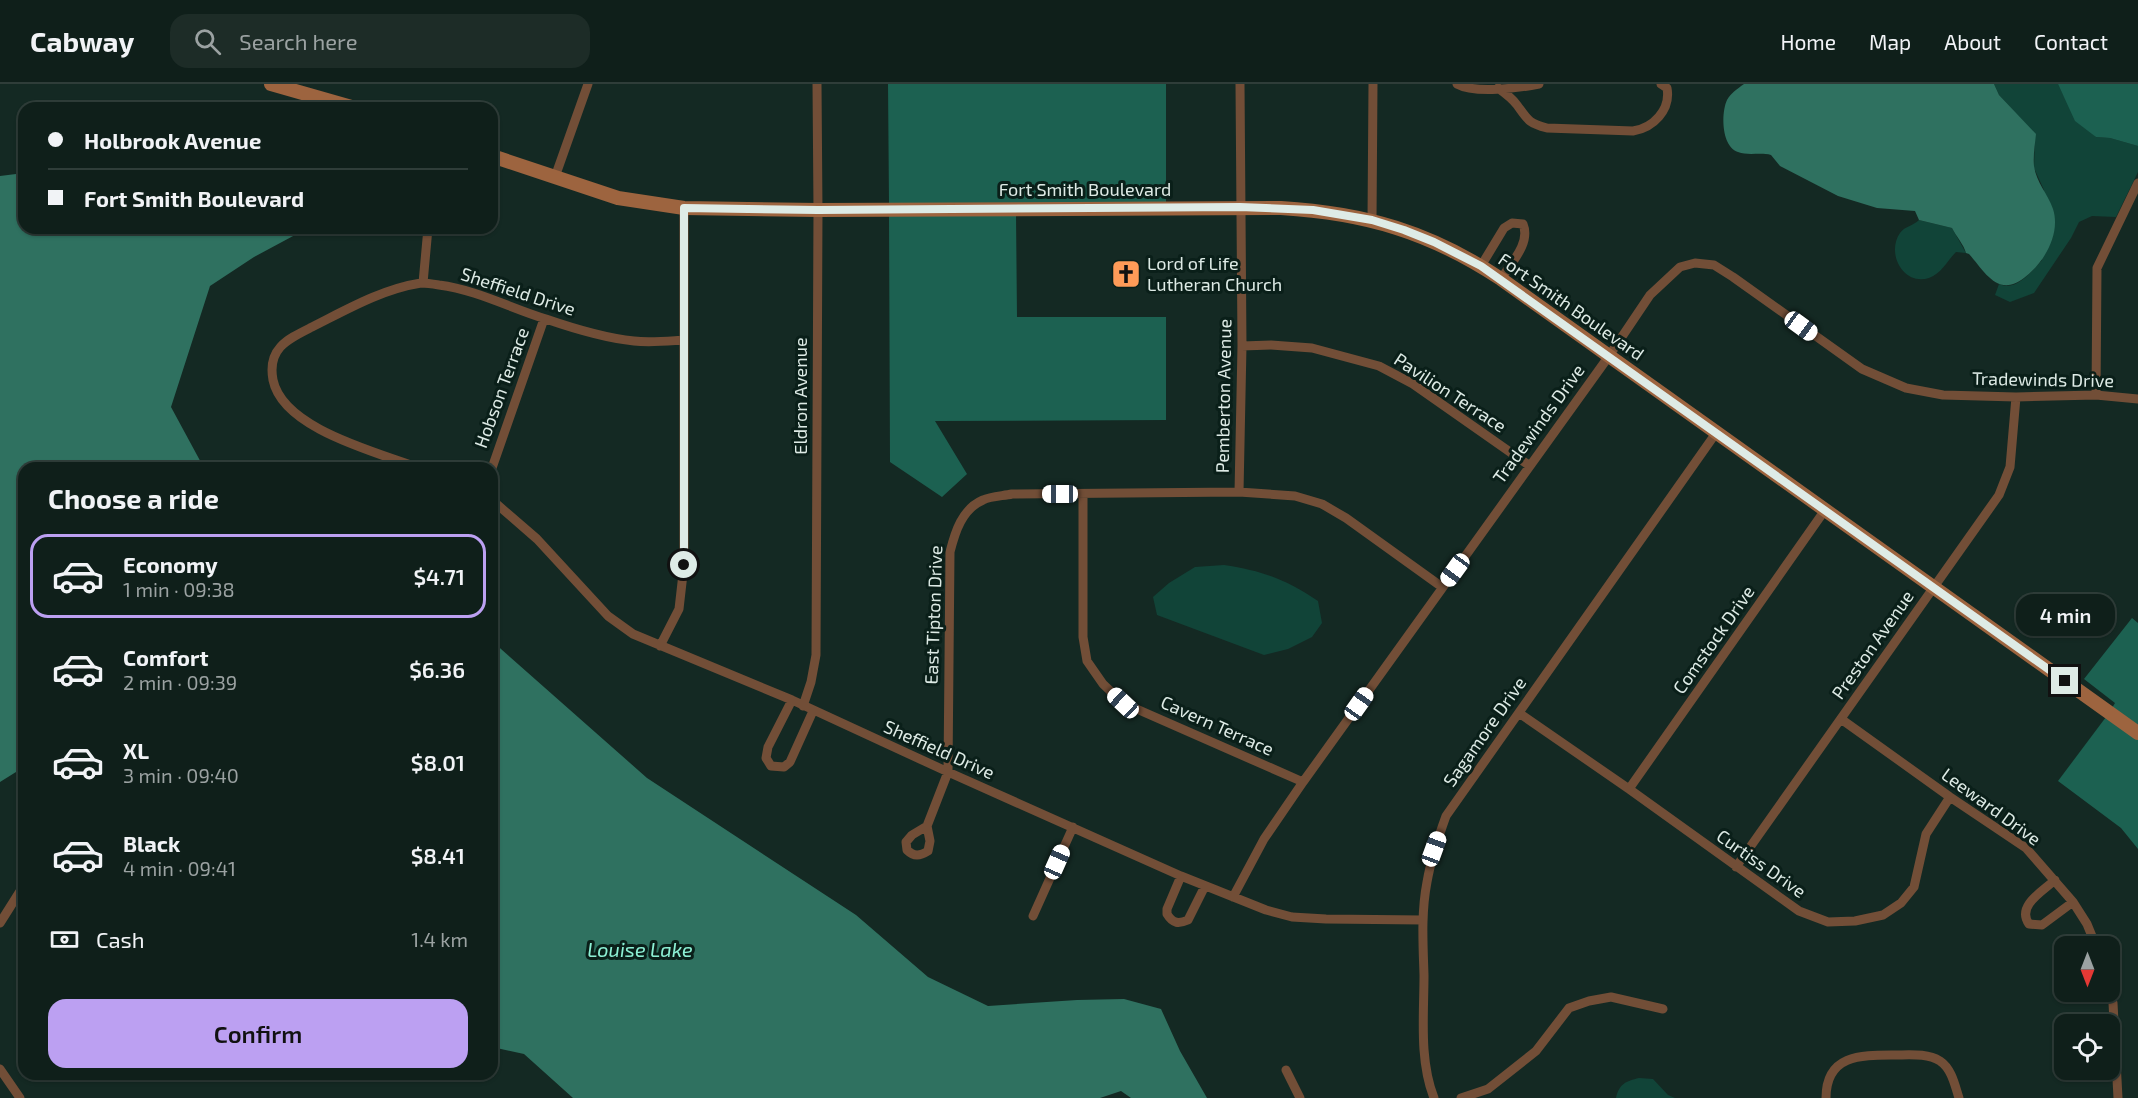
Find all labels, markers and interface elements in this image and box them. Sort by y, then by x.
search box [170,14,590,68]
text: Cabway [30,24,134,58]
icon: search [191,25,224,58]
text: Search here [239,28,357,54]
text: Home [1780,29,1836,54]
text: Map [1869,29,1911,54]
text: About [1944,29,2001,54]
text: Contact [2034,29,2108,54]
text: Holbrook Avenue [84,127,261,153]
street label: Fort Smith Boulevard [999,178,1171,200]
text: Fort Smith Boulevard [84,185,304,211]
street label: Fort Smith Boulevard [1495,248,1649,365]
place label: Lord of Life Lutheran Church [1147,252,1282,295]
church icon: Lord of Life Lutheran Church [1110,258,1142,290]
street label: Sheffield Drive [458,262,578,320]
car [1781,308,1821,344]
street label: Pemberton Avenue [1211,319,1235,473]
street label: Hobson Terrace [469,324,533,451]
street label: Eldron Avenue [789,337,811,455]
street label: Pavilion Terrace [1390,348,1511,437]
street label: Tradewinds Drive [1488,360,1589,487]
street label: Tradewinds Drive [1972,367,2114,391]
text: Choose a ride [48,482,219,514]
car [1042,485,1078,503]
street label: East Tipton Drive [920,545,946,685]
icon: car [51,549,105,603]
car [1437,550,1473,590]
text: Economy [123,551,218,577]
route start [670,551,697,578]
text: $4.71 [413,563,465,589]
text: 1 min · 09:38 [123,577,235,601]
street label: Comstock Drive [1668,581,1759,698]
street label: Preston Avenue [1827,586,1918,703]
callout: 4 min [2016,594,2114,636]
text: 4 min [2040,603,2091,627]
icon: car [51,642,105,696]
text: Comfort [123,644,208,670]
text: $6.36 [409,656,465,682]
route end [2051,667,2078,694]
text: 2 min · 09:39 [123,670,237,694]
street label: Sagamore Drive [1438,672,1530,791]
car [1104,684,1142,722]
car [1341,684,1377,724]
street label: Cavern Terrace [1158,690,1277,760]
street label: Sheffield Drive [881,715,998,783]
icon: car [51,735,105,789]
text: XL [123,737,149,763]
text: $8.01 [411,749,465,775]
text: 3 min · 09:40 [123,763,239,787]
street label: Leeward Drive [1938,763,2046,850]
street label: Curtiss Drive [1713,824,1811,902]
icon: car [51,828,105,882]
car [1419,829,1449,869]
text: Black [123,830,180,856]
text: $8.41 [411,842,465,868]
car [1041,842,1073,882]
text: 4 min · 09:41 [123,856,236,880]
icon: cash [48,923,81,956]
text: Cash [96,926,145,952]
text: 1.4 km [411,927,468,951]
north arrow [2054,936,2120,1002]
map controls [2054,936,2120,1080]
water label: Louise Lake [587,937,693,961]
button: Confirm [48,999,468,1068]
button: locate [2054,1014,2120,1080]

